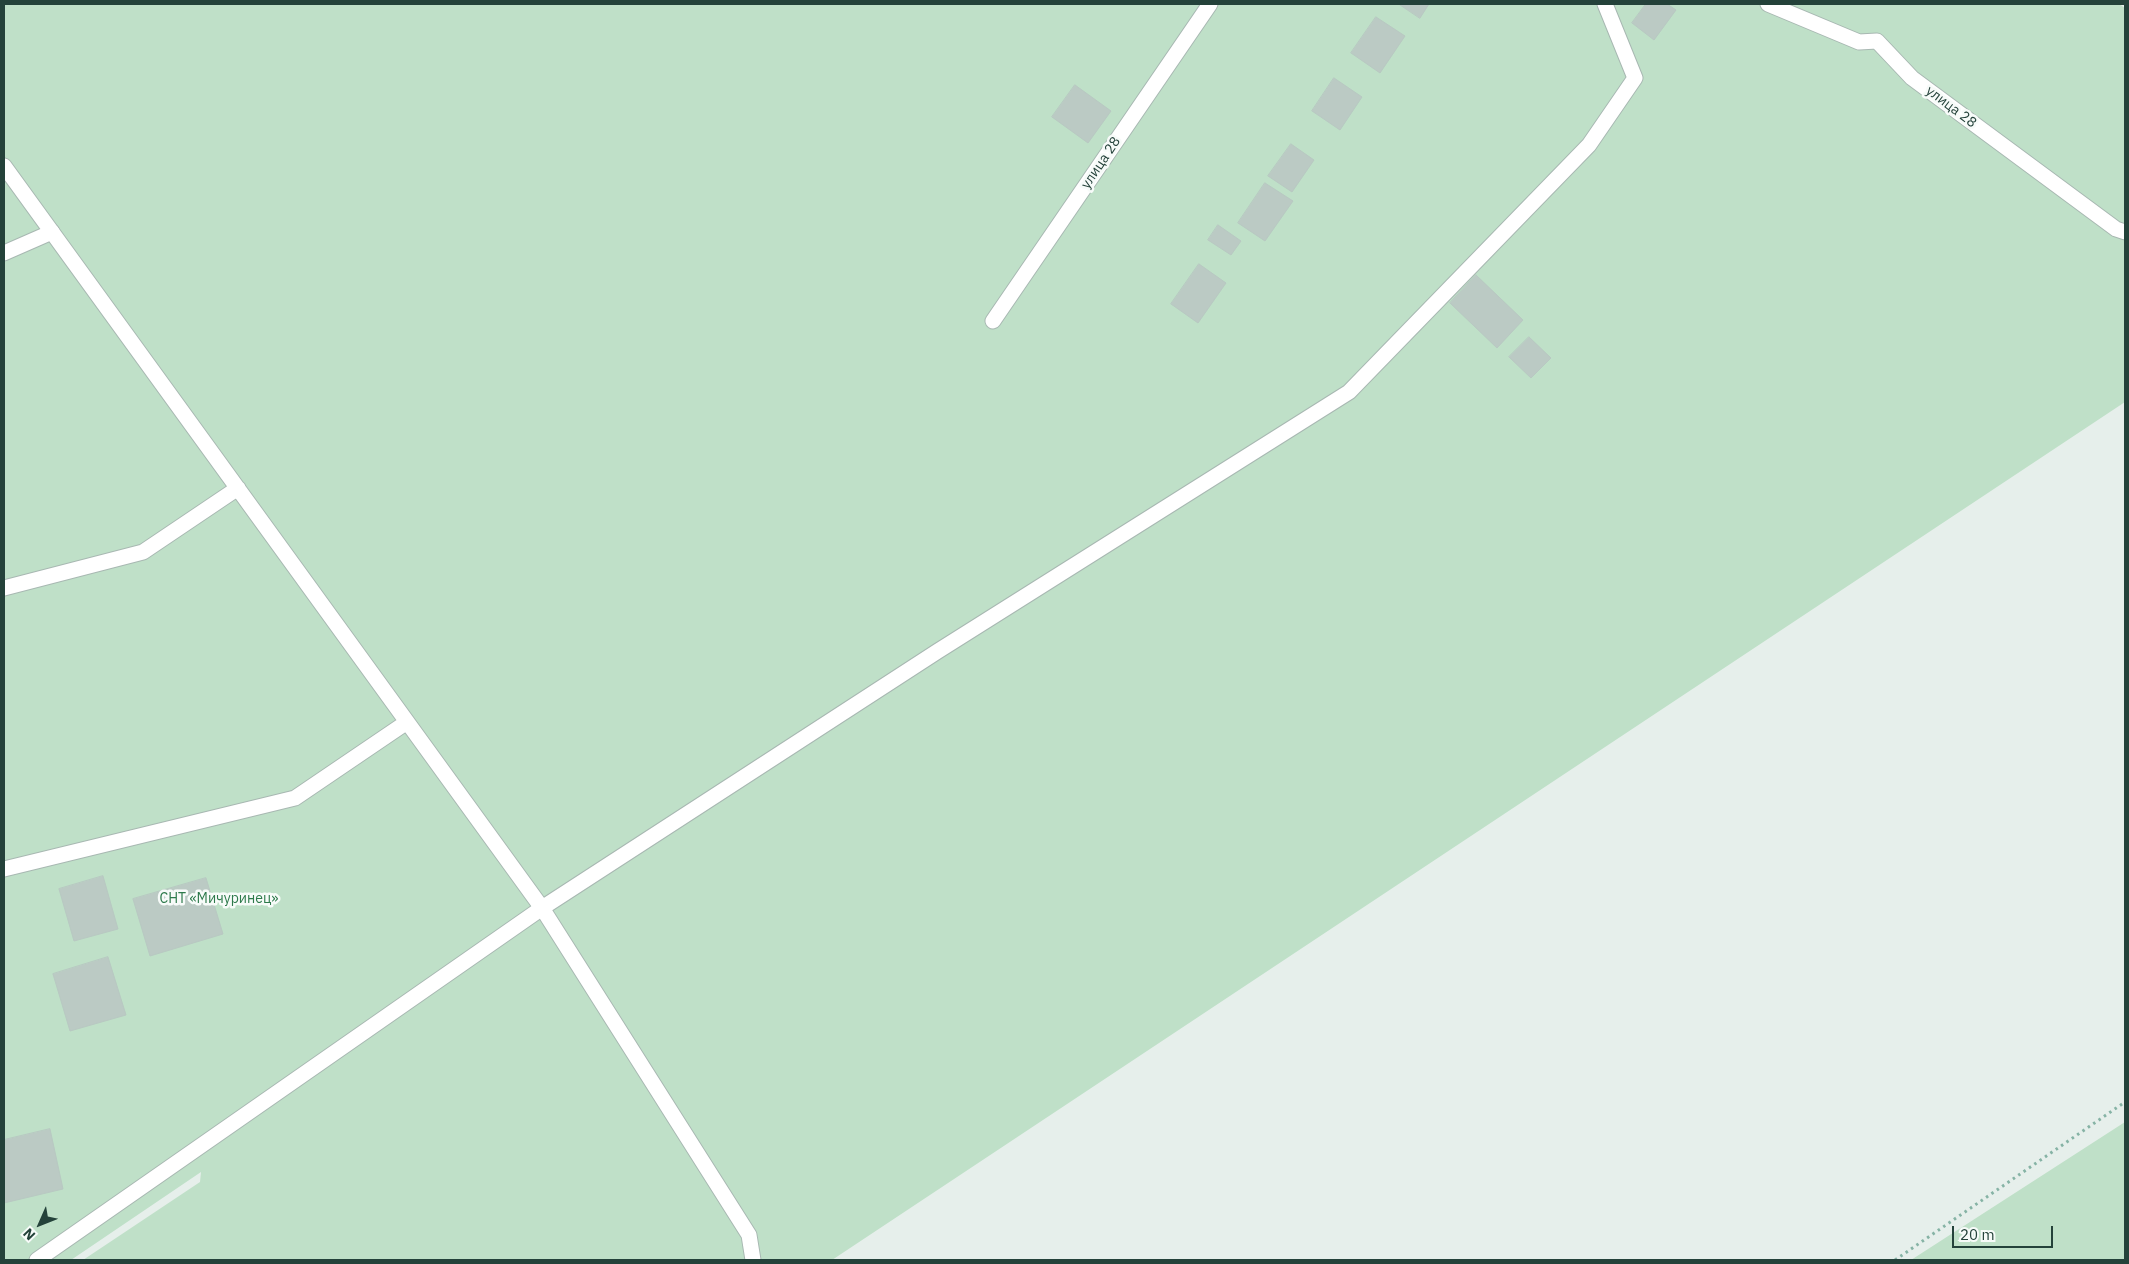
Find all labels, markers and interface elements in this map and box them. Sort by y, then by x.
street label: улица 28 [1922,83,1980,131]
street label: улица 28 [1078,134,1124,192]
park label: СНТ «Мичуринец» [159,891,279,907]
north arrow [15,1199,65,1249]
scale bar [1954,1216,2055,1248]
text: N [19,1225,39,1244]
text: 20 m [1960,1225,1995,1244]

